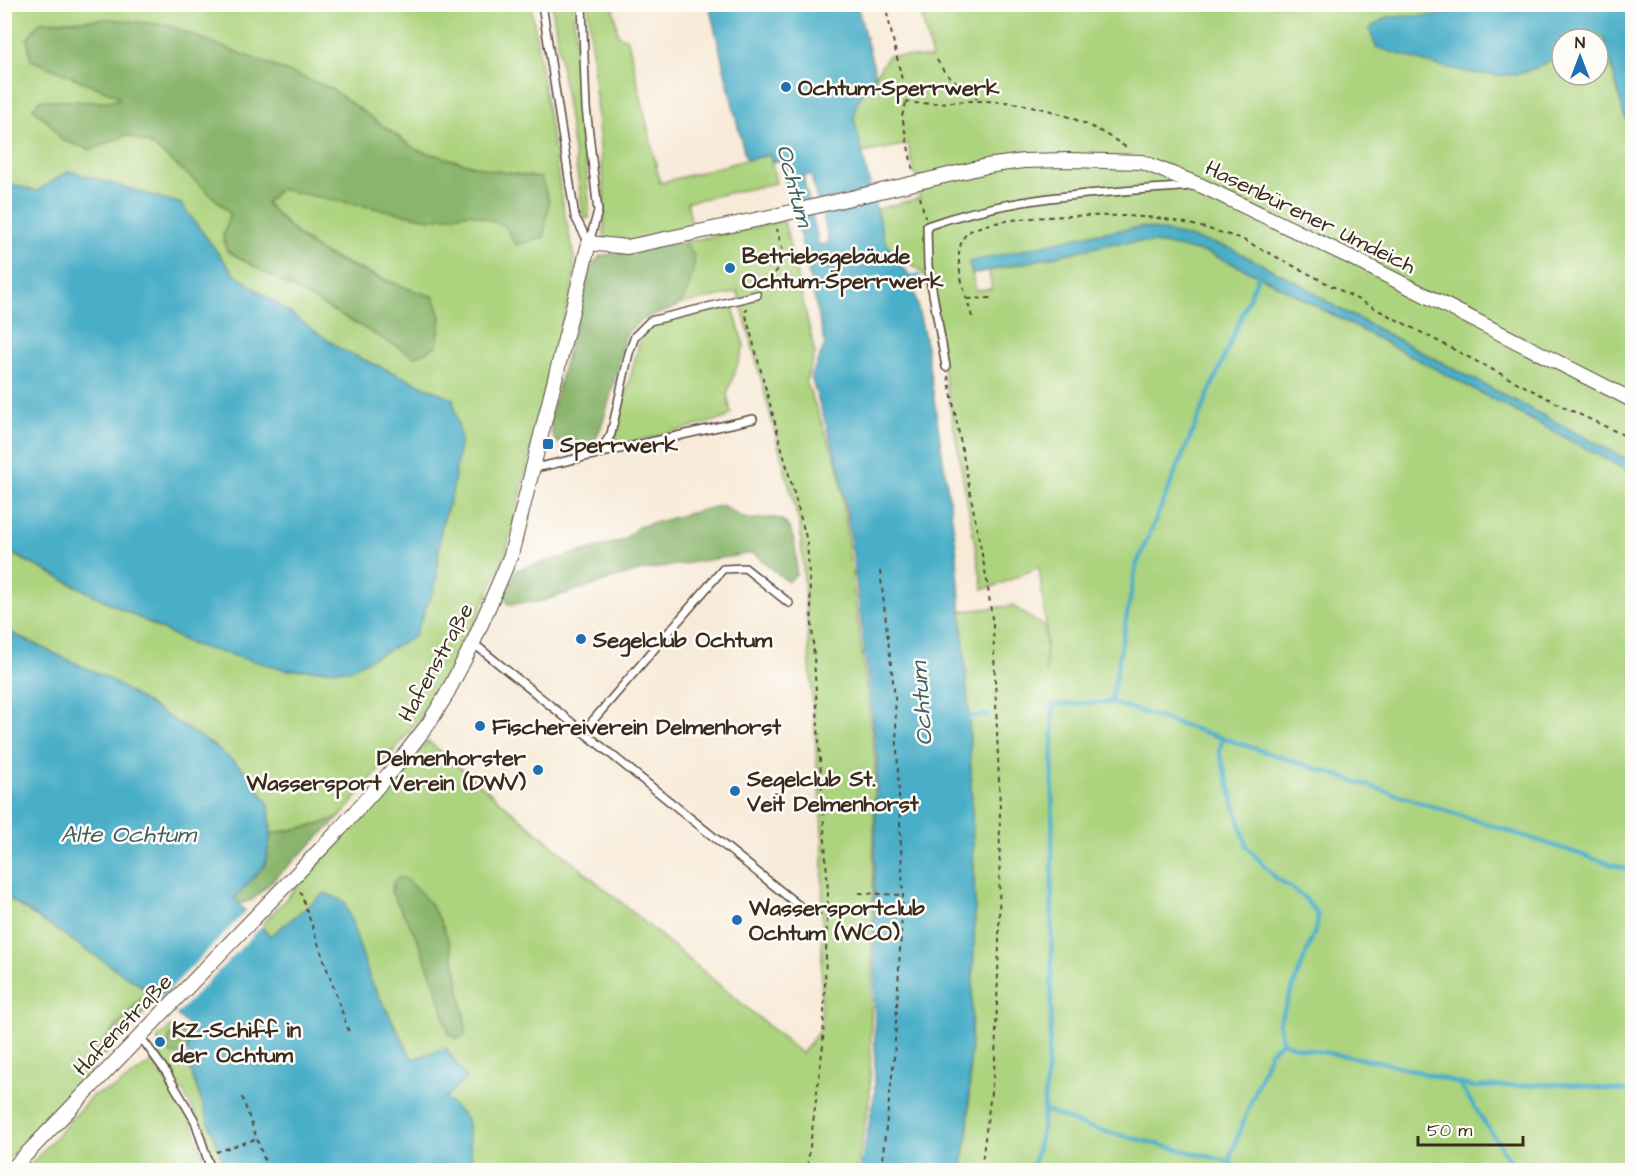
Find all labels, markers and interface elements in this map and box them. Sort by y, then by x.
north arrow [1550,27,1610,87]
text: N [1575,32,1585,54]
place label: Ochtum-Sperrwerk [798,73,1000,104]
marker: Ochtum-Sperrwerk [779,80,793,94]
water label: Ochtum [767,140,822,232]
street label: Hasenbürener Umdeich [1200,153,1421,282]
place label: Betriebsgebäude Ochtum-Sperrwerk [742,241,944,297]
marker: Betriebsgebäude Ochtum-Sperrwerk [723,261,737,275]
place label: Sperrwerk [559,430,678,461]
marker: Sperrwerk [541,437,555,451]
street label: Hafenstraße [391,598,482,728]
place label: Segelclub Ochtum [592,625,773,657]
marker: Segelclub Ochtum [574,632,588,646]
water label: Ochtum [902,659,942,747]
place label: Fischereiverein Delmenhorst [492,712,782,743]
marker: Fischereiverein Delmenhorst [473,719,487,733]
place label: Delmenhorster Wassersport Verein (DWV) [246,743,527,799]
marker: Delmenhorster Wassersport Verein (DWV) [531,763,545,777]
place label: Segelclub St. Veit Delmenhorst [746,764,920,820]
marker: Segelclub St. Veit Delmenhorst [728,784,742,798]
water label: Alte Ochtum [60,818,198,852]
place label: Wassersportclub Ochtum (WCO) [748,893,925,949]
marker: Wassersportclub Ochtum (WCO) [730,913,744,927]
street label: Hafenstraße [66,967,180,1083]
place label: KZ-Schiff in der Ochtum [171,1015,301,1071]
marker: KZ-Schiff in der Ochtum [153,1035,167,1049]
scale bar [1418,1109,1523,1147]
text: 50 m [1427,1118,1472,1143]

